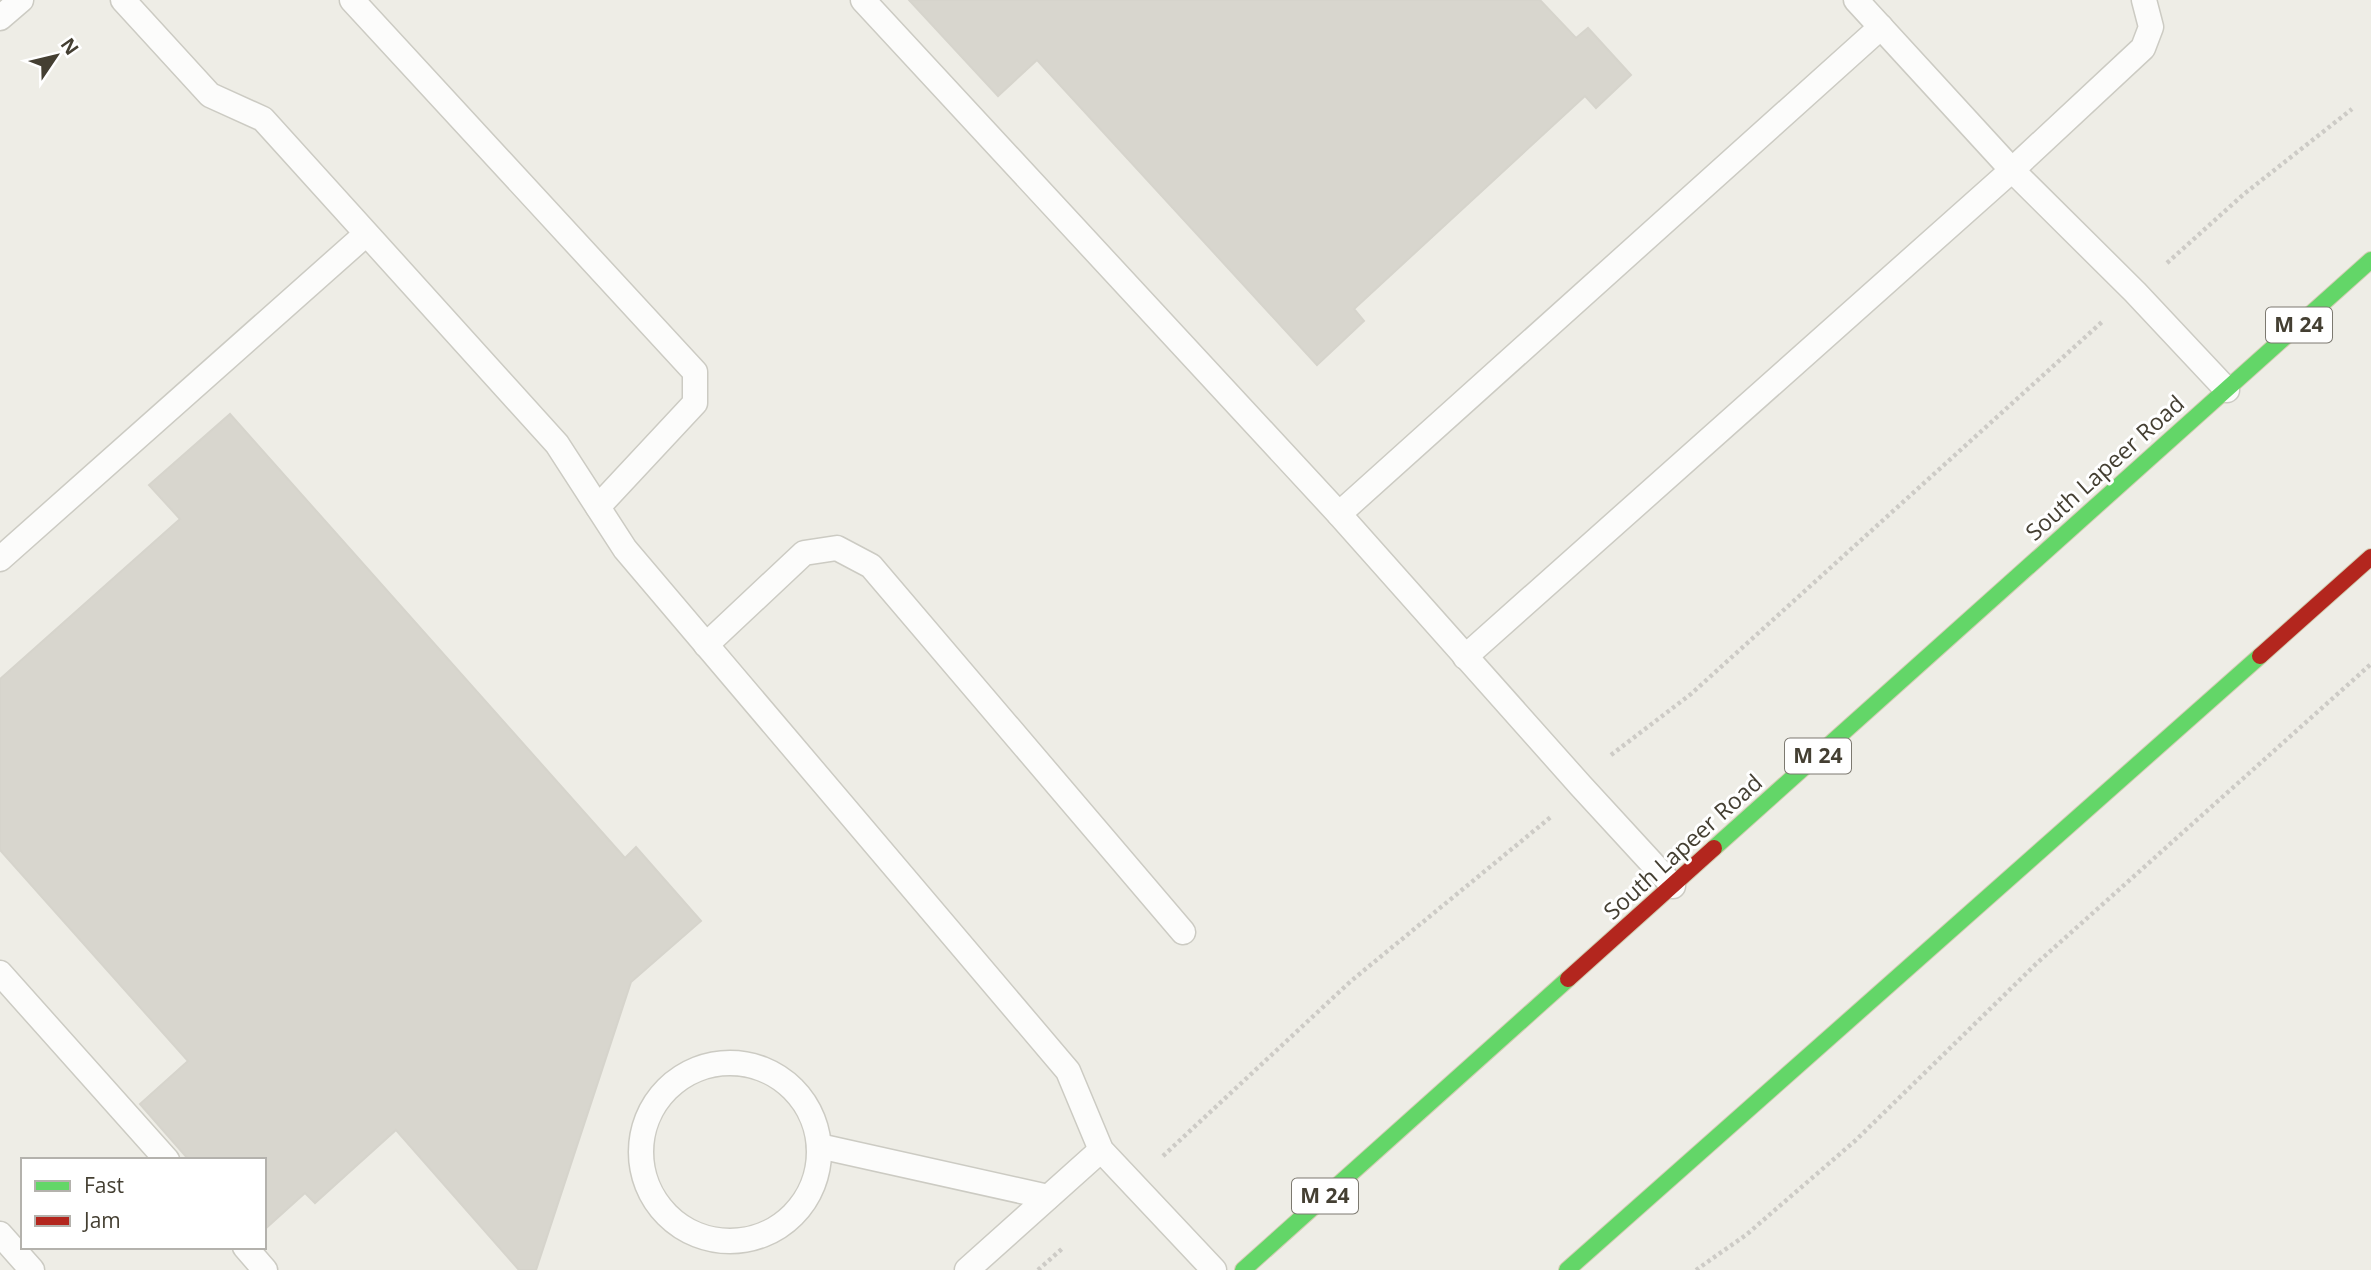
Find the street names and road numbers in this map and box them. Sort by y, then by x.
road number: M 24 [2266,308,2332,342]
street label: South Lapeer Road [2018,387,2191,547]
road number: M 24 [1785,738,1851,774]
street label: South Lapeer Road [1596,766,1769,926]
road number: M 24 [1292,1178,1358,1214]

